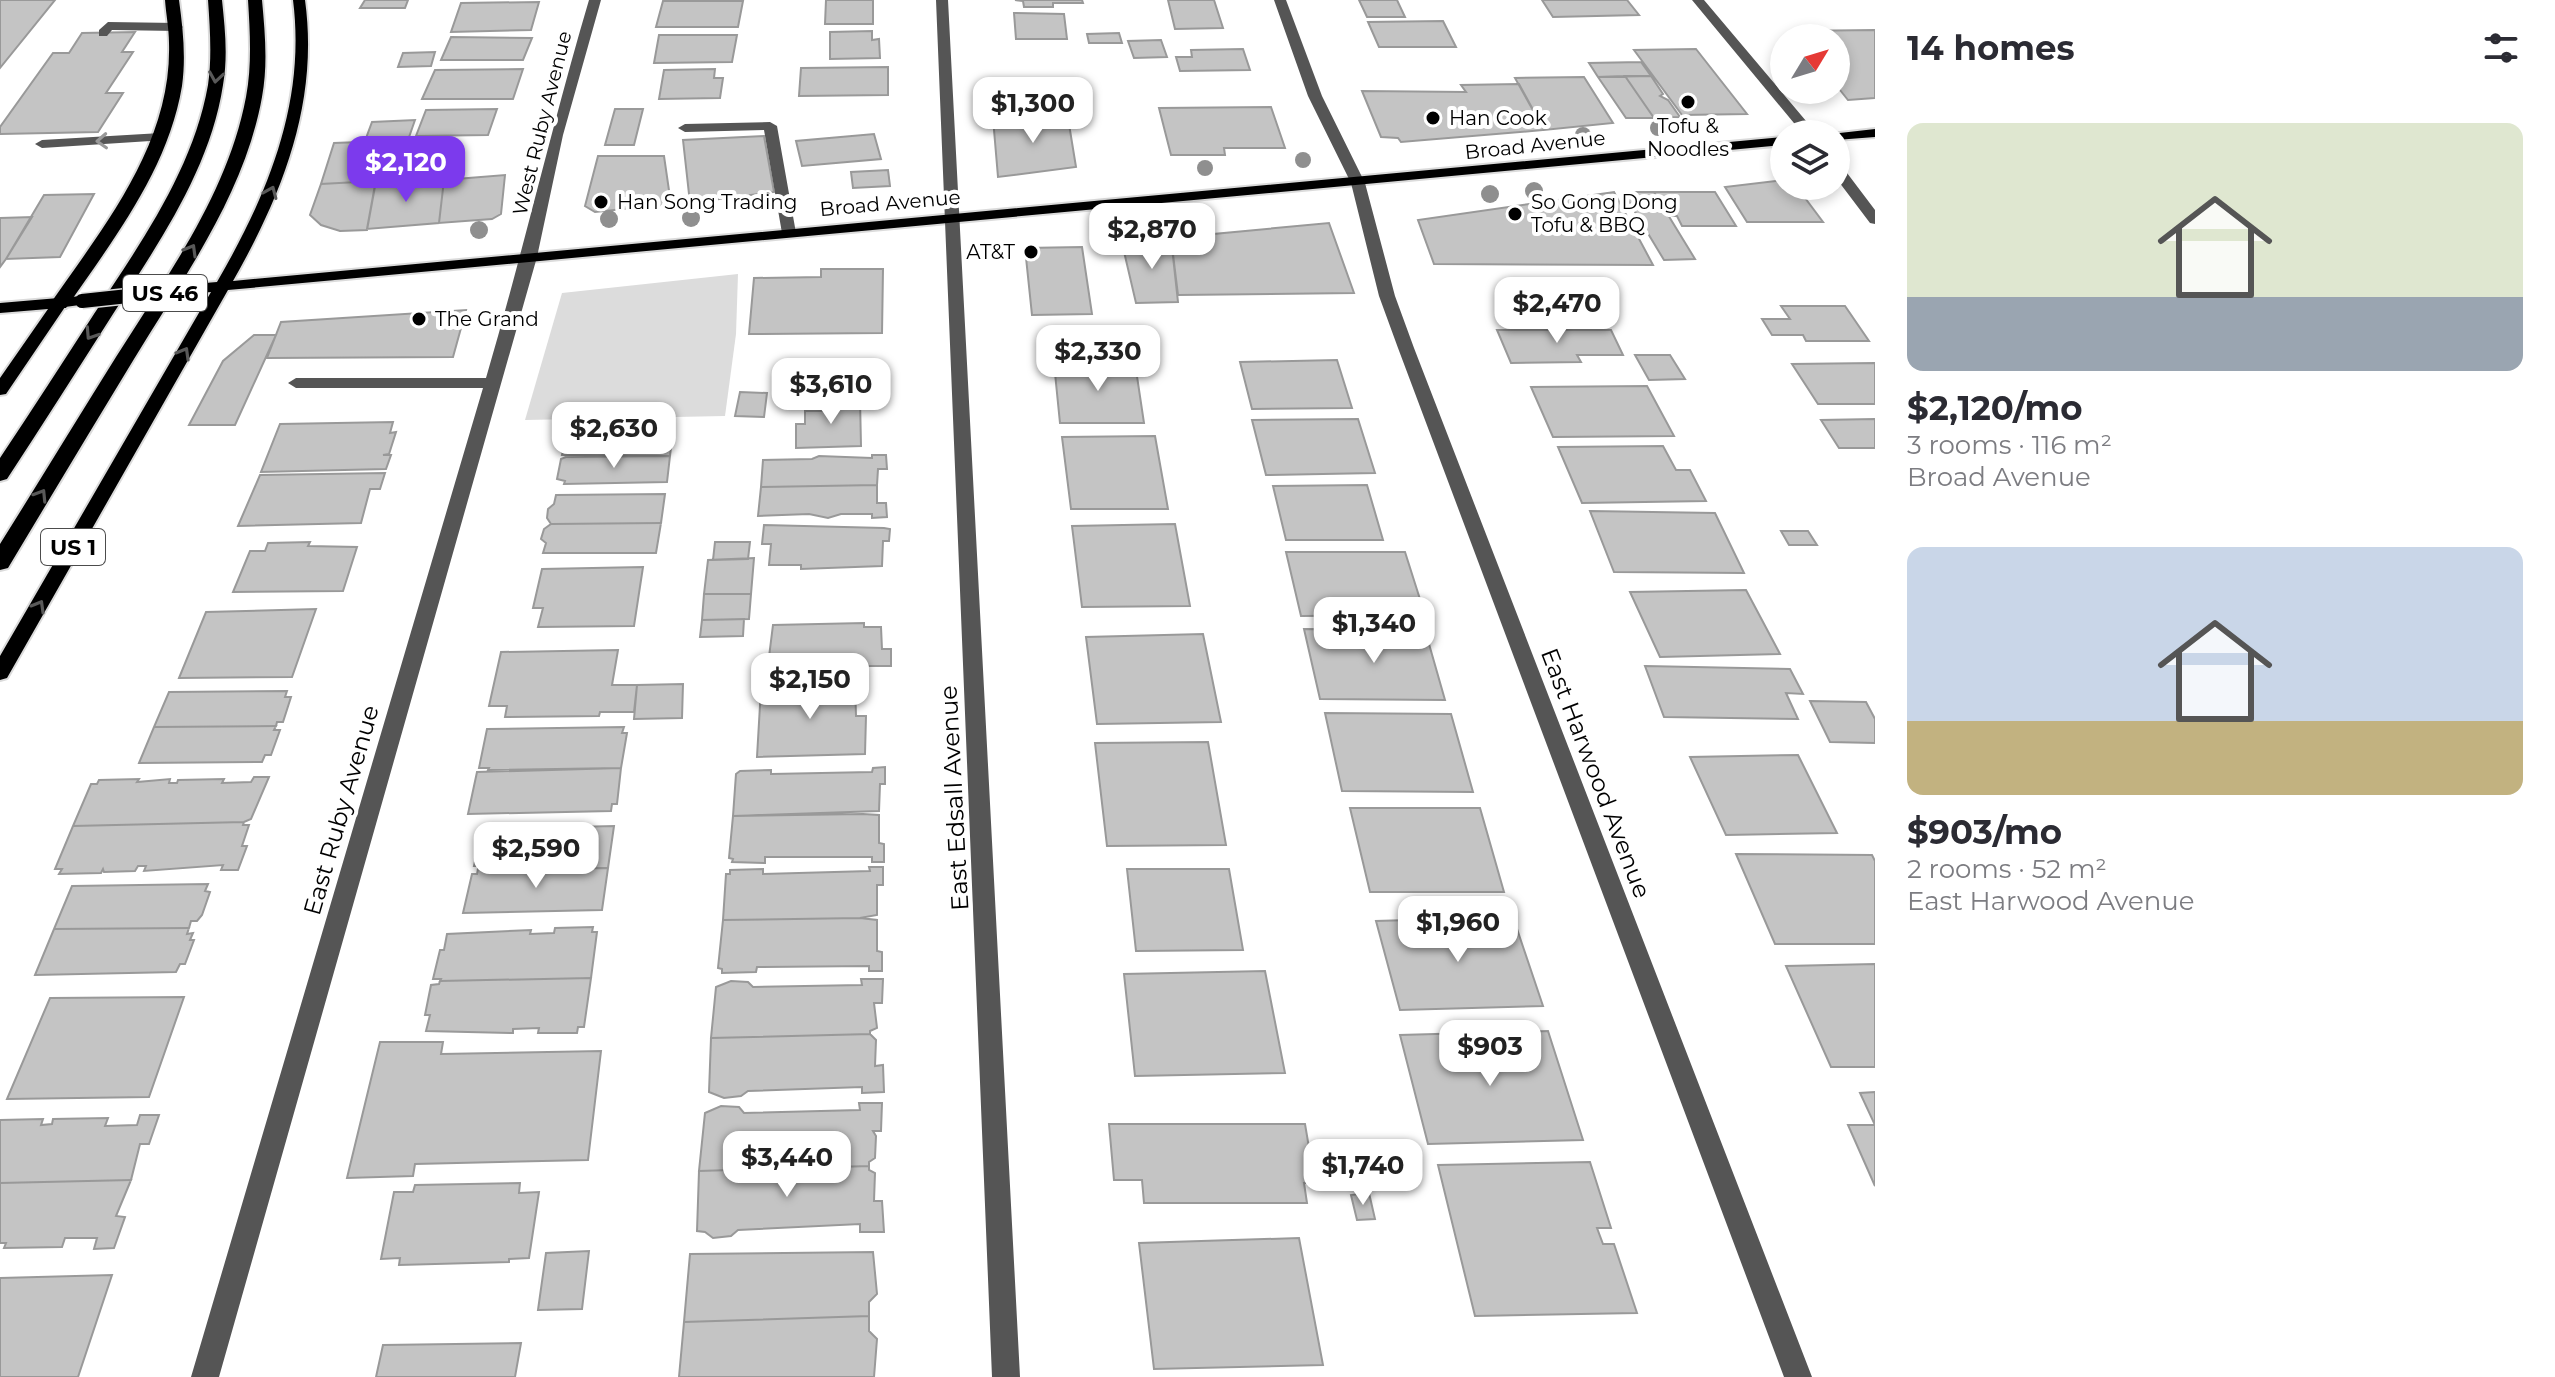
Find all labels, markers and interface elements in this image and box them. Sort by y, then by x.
north arrow [1770,24,1850,104]
map controls [1770,24,1850,200]
icon: filters [2479,26,2523,70]
text: 14 homes [1907,27,2075,69]
street label: West Ruby Avenue [507,28,577,218]
one-way arrow [208,71,225,84]
pin: $1,300 [968,77,1098,145]
text: $1,300 [991,87,1075,119]
marker: Tofu & Noodles [1679,93,1697,111]
place label: Han Cook [1449,106,1547,130]
marker: Han Cook [1424,109,1442,127]
place label: Tofu & Noodles [1647,114,1729,161]
button: layers [1770,120,1850,200]
street label: Broad Avenue [1463,126,1607,164]
one-way arrow [95,132,108,149]
pin: $2,120 [341,136,471,204]
text: $2,120 [365,146,447,178]
icon: home [2143,175,2287,319]
one-way arrow [262,185,278,200]
street label: Broad Avenue [819,185,961,221]
place label: Han Song Trading [617,190,798,214]
place label: So Gong Dong Tofu & BBQ [1531,190,1678,237]
marker: Han Song Trading [592,193,610,211]
pin: $2,870 [1087,203,1217,271]
marker: So Gong Dong Tofu & BBQ [1506,205,1524,223]
text: $2,870 [1107,213,1197,245]
place label: AT&T [966,240,1016,264]
marker: AT&T [1022,243,1040,261]
one-way arrow [181,244,197,258]
road number: US 46 [123,275,207,311]
pin: $2,470 [1492,277,1622,345]
text: $2,470 [1512,287,1602,319]
place label: The Grand [435,307,539,331]
marker: The Grand [410,310,428,328]
one-way arrow [86,325,101,340]
pin: $2,330 [1033,325,1163,393]
text: $2,330 [1054,335,1142,367]
one-way arrow [174,347,190,361]
pin: $3,610 [766,358,896,426]
text: $3,610 [790,368,872,400]
text: $2,120/mo [1907,387,2082,429]
pin: $2,630 [549,402,679,470]
text: $2,630 [570,412,658,444]
text: 3 rooms · 116 m² [1907,429,2112,461]
text: Broad Avenue [1907,461,2091,493]
one-way arrow [31,489,46,504]
road number: US 1 [41,529,105,565]
pin: $1,340 [1309,597,1439,665]
icon: home [2143,599,2287,743]
one-way arrow [29,600,45,614]
text: $1,340 [1332,607,1416,639]
street label: East Harwood Avenue [1535,644,1657,902]
pin: $2,150 [745,653,875,721]
text: $2,150 [769,663,851,695]
street label: East Edsall Avenue [934,685,974,911]
street label: East Ruby Avenue [297,702,385,918]
text: $903/mo [1907,811,2062,853]
pin: $2,590 [471,822,601,890]
text: $2,590 [492,832,580,864]
text: 2 rooms · 52 m² [1907,853,2107,885]
text: East Harwood Avenue [1907,885,2195,917]
pin: $1,960 [1393,896,1523,964]
text: $1,960 [1416,906,1500,938]
pin: $903 [1443,1020,1537,1088]
text: $903 [1457,1030,1523,1062]
pin: $3,440 [722,1131,852,1199]
pin: $1,740 [1298,1139,1428,1207]
text: $3,440 [741,1141,833,1173]
text: $1,740 [1322,1149,1404,1181]

